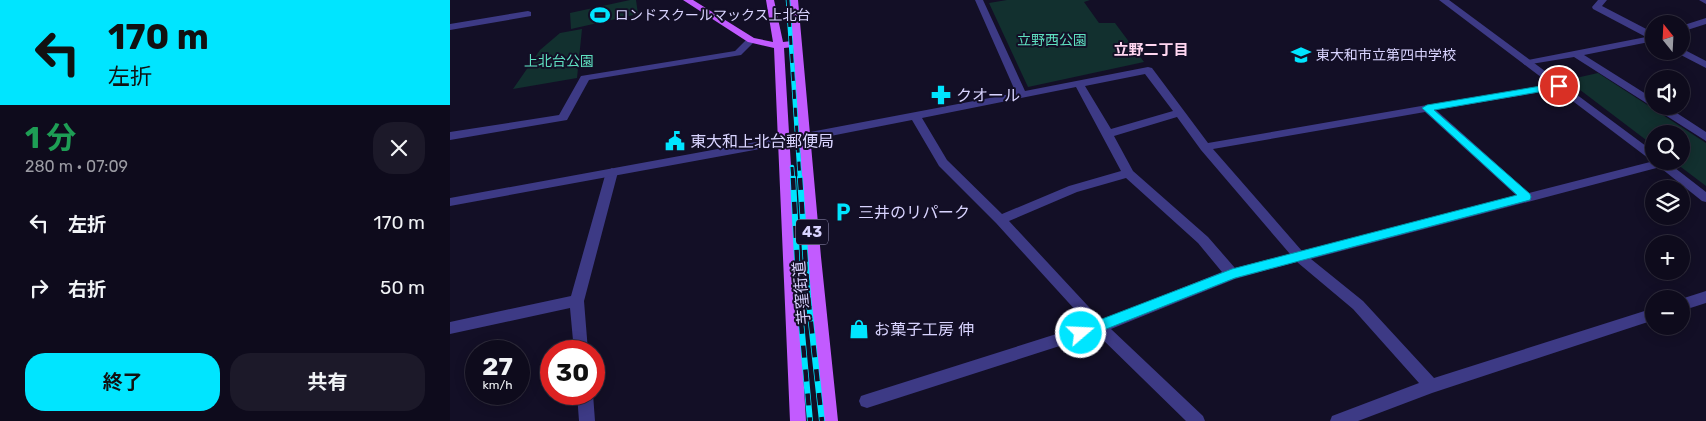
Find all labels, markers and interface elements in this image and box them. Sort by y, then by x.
sports icon: ロンドスクールマックス上北台 [589,4,611,26]
place label: ロンドスクールマックス上北台 [615,7,811,24]
north arrow [1645,15,1690,60]
map controls [1645,15,1690,335]
text: 170 m [108,16,209,58]
icon: left [25,20,90,85]
park label: 立野西公園 [1017,32,1087,49]
district label: 立野二丁目 [1113,41,1189,59]
school or university icon: 東大和市立第四中学校 [1290,44,1312,66]
place label: 東大和市立第四中学校 [1316,47,1456,64]
park label: 上北台公園 [524,53,594,70]
text: 左折 [108,63,152,90]
pin [1538,65,1580,107]
button: sound [1645,70,1690,115]
icon: arrive [1545,72,1573,100]
pharmacy icon: クオール [930,84,952,106]
place label: クオール [956,86,1020,105]
text: 1 分 [25,120,76,156]
button: close [373,122,425,174]
button: search [1645,125,1690,170]
public building icon: 東大和上北台郵便局 [664,130,686,152]
place label: 東大和上北台郵便局 [690,132,834,151]
text: 280 m · 07:09 [25,157,128,176]
button: layers [1645,180,1690,225]
parking icon: 三井のリパーク [832,201,854,223]
place label: 三井のリパーク [858,203,970,222]
icon: left [25,209,53,237]
text: 170 m [374,211,425,234]
text: 左折 [68,213,106,236]
road number: 43 [796,220,828,244]
button: + [1645,235,1690,280]
street label: 芋窪街道 [789,260,814,326]
icon: right [25,274,53,302]
text: 50 m [380,276,425,299]
text: 右折 [68,278,106,301]
button: − [1645,290,1690,335]
position arrow [1054,306,1106,358]
shop icon: お菓子工房 伸 [848,318,870,340]
place label: お菓子工房 伸 [874,320,974,339]
speed limit sign: 30 [540,340,605,405]
text: 27 [482,352,513,381]
button: 終了 [25,353,220,411]
button: 共有 [230,353,425,411]
text: km/h [483,378,512,392]

